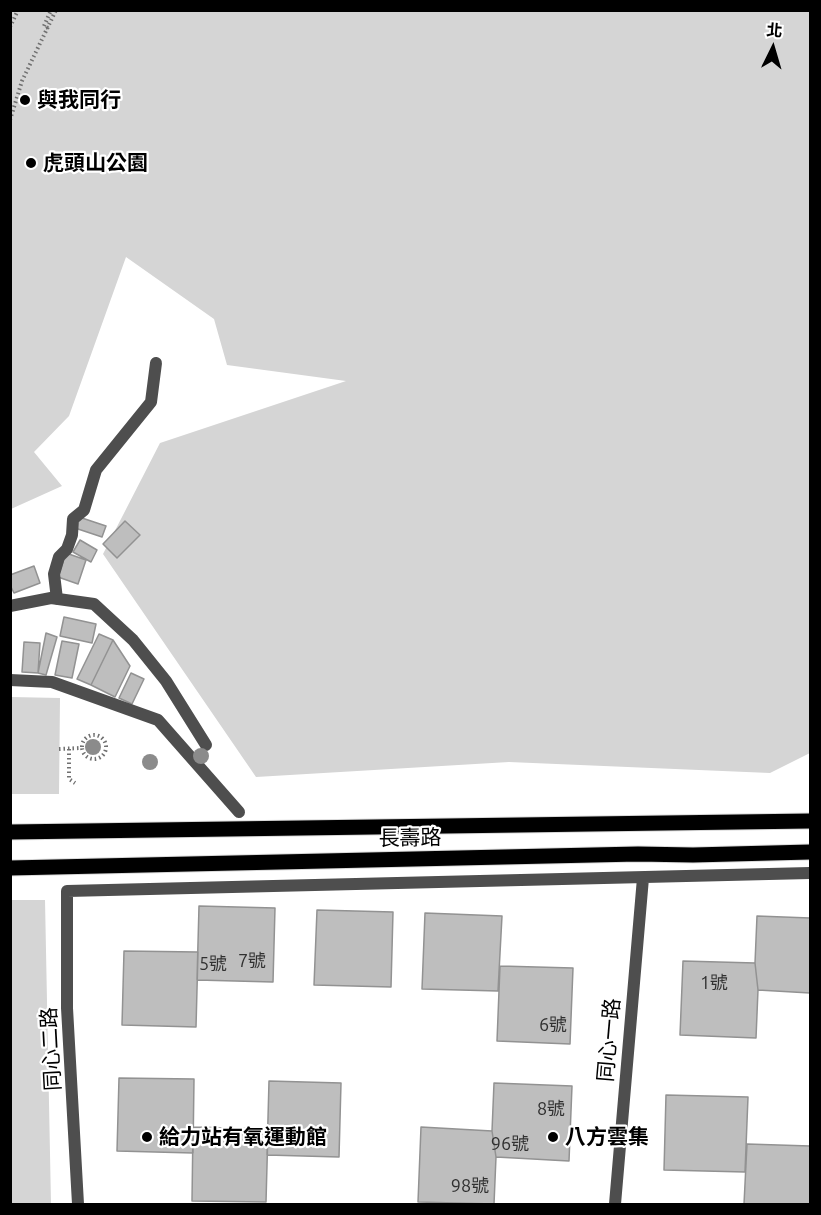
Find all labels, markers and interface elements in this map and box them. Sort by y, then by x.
north arrow [743,18,803,78]
text: 北 [766,20,783,40]
place label: 與我同行 [37,87,121,113]
marker: 與我同行 [18,93,32,107]
place label: 虎頭山公園 [43,150,148,176]
marker: 虎頭山公園 [24,156,38,170]
street label: 長壽路 [378,825,442,851]
house number: 7號 [238,950,266,972]
house number: 5號 [199,953,227,975]
house number: 1號 [700,972,728,994]
street label: 同心一路 [593,997,625,1083]
street label: 同心二路 [36,1006,66,1092]
house number: 6號 [539,1014,567,1036]
house number: 8號 [537,1098,565,1120]
place label: 給力站有氧運動館 [159,1124,327,1150]
place label: 八方雲集 [565,1124,649,1150]
marker: 給力站有氧運動館 [140,1130,154,1144]
marker: 八方雲集 [546,1130,560,1144]
house number: 96號 [491,1133,529,1155]
house number: 98號 [451,1175,489,1197]

